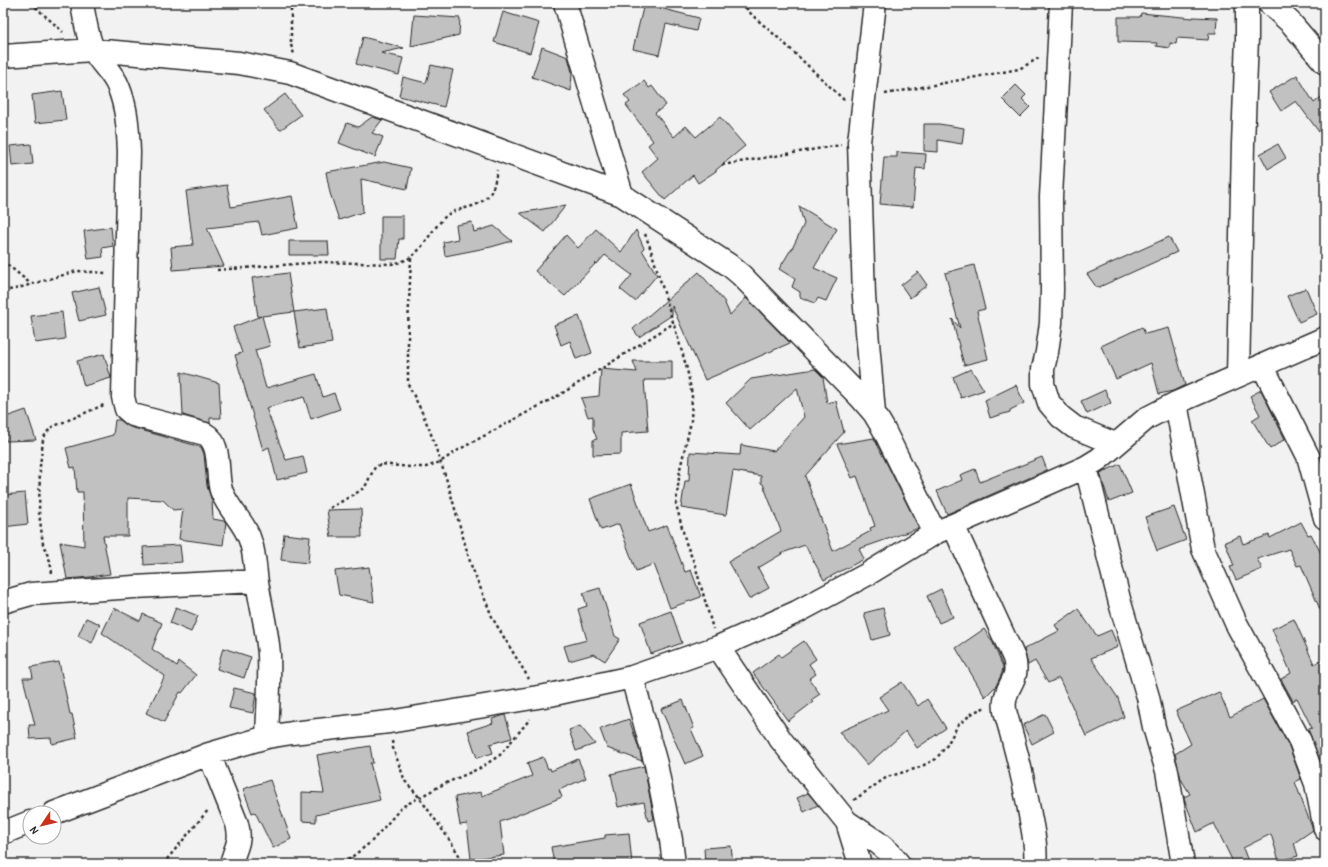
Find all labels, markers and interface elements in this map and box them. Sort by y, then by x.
north arrow [22,805,62,845]
text: N [26,824,41,837]

